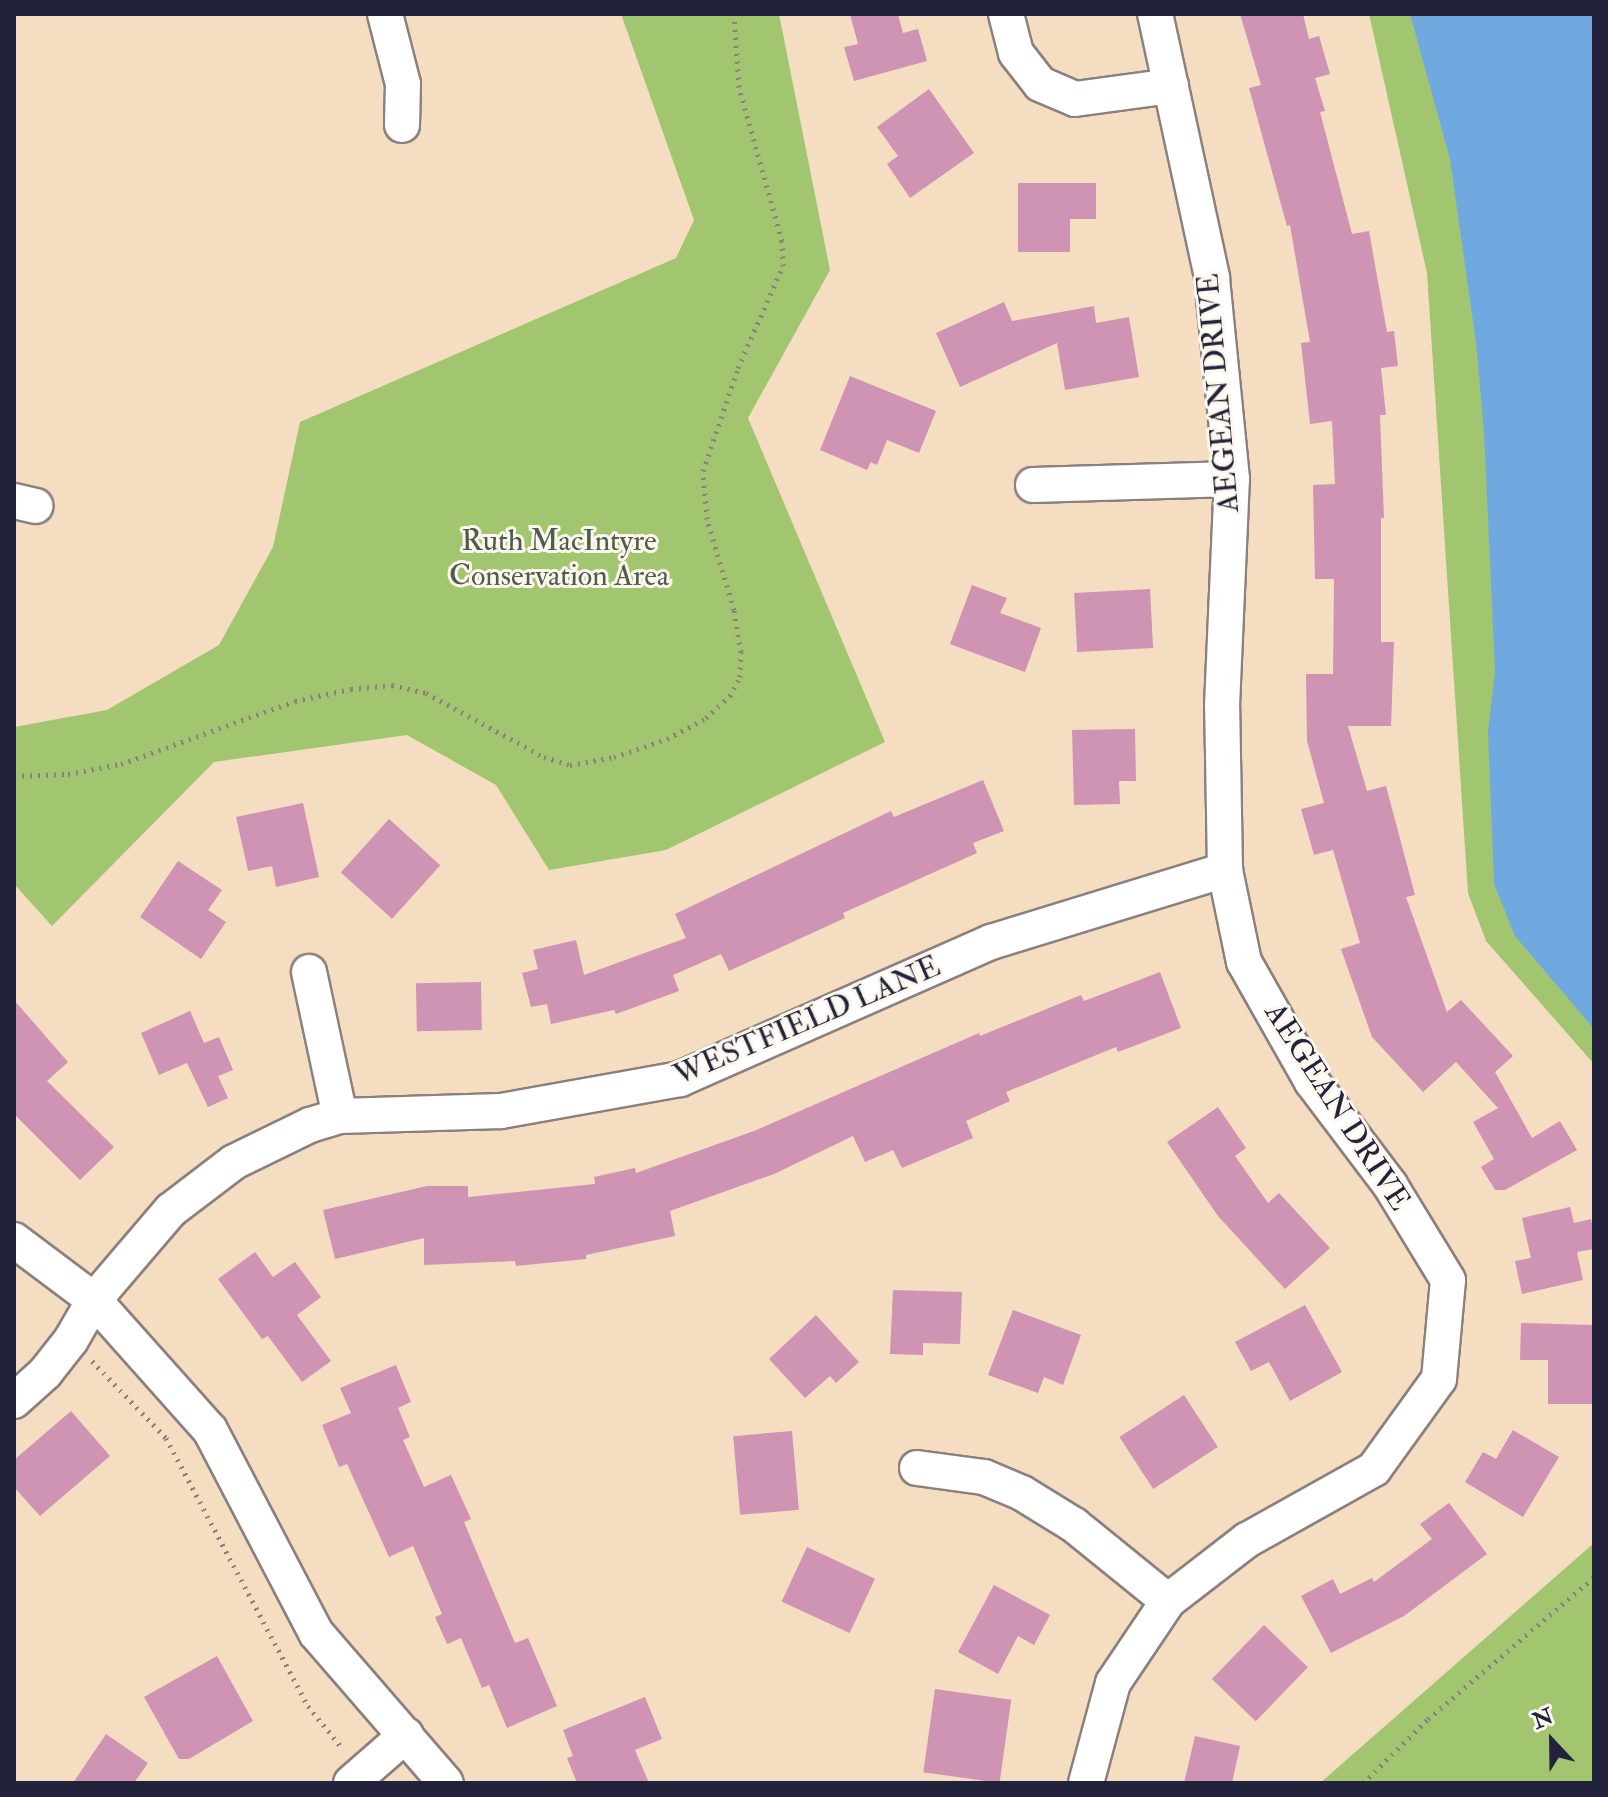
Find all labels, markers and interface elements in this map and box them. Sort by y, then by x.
street label: AEGEAN DRIVE [1191,272,1247,514]
park label: Ruth MacIntyre Conservation Area [449,523,669,594]
street label: WESTFIELD LANE [668,949,946,1093]
street label: AEGEAN DRIVE [1257,996,1417,1218]
north arrow [1512,1701,1592,1781]
text: N [1529,1702,1557,1735]

